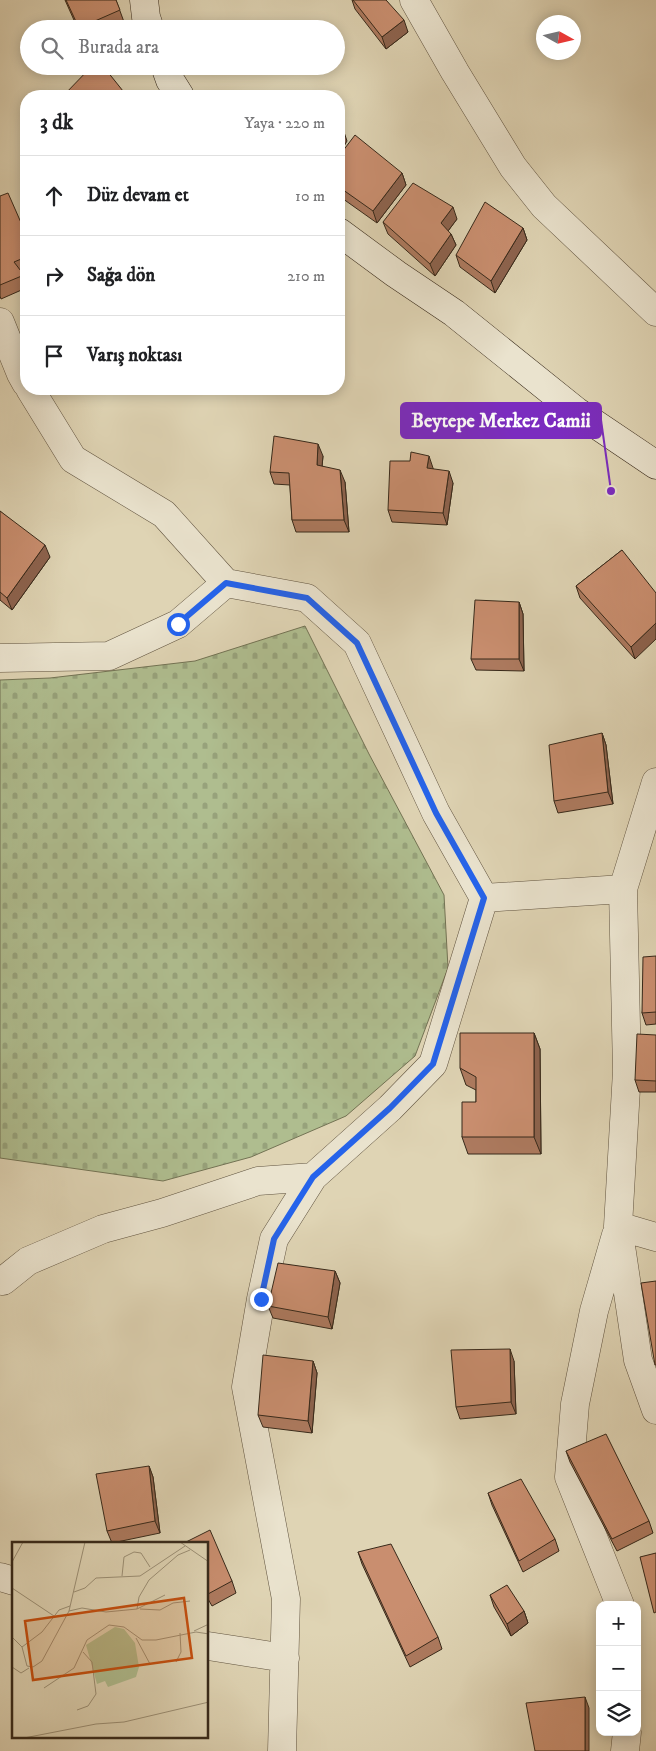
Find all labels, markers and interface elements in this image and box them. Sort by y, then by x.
north arrow [536,15,581,60]
search box [20,20,345,75]
icon: search [38,34,66,62]
text: Burada ara [78,36,159,59]
text: 3 dk [40,110,73,136]
text: Yaya · 220 m [244,113,325,133]
icon: ahead [40,182,68,210]
text: Düz devam et [87,184,189,207]
text: 10 m [295,186,325,206]
icon: right [40,262,68,290]
text: Sağa dön [87,264,155,287]
text: 210 m [287,266,325,286]
icon: arrive [40,342,68,370]
text: Varış noktası [87,344,182,367]
callout: Beytepe Merkez Camii [401,403,601,438]
text: Beytepe Merkez Camii [411,409,591,434]
route start [167,613,190,636]
route end [250,1288,273,1311]
inset map [12,1542,209,1738]
map controls [596,1601,641,1736]
button: + [596,1601,641,1646]
button: − [596,1646,641,1691]
button: layers [596,1691,641,1736]

